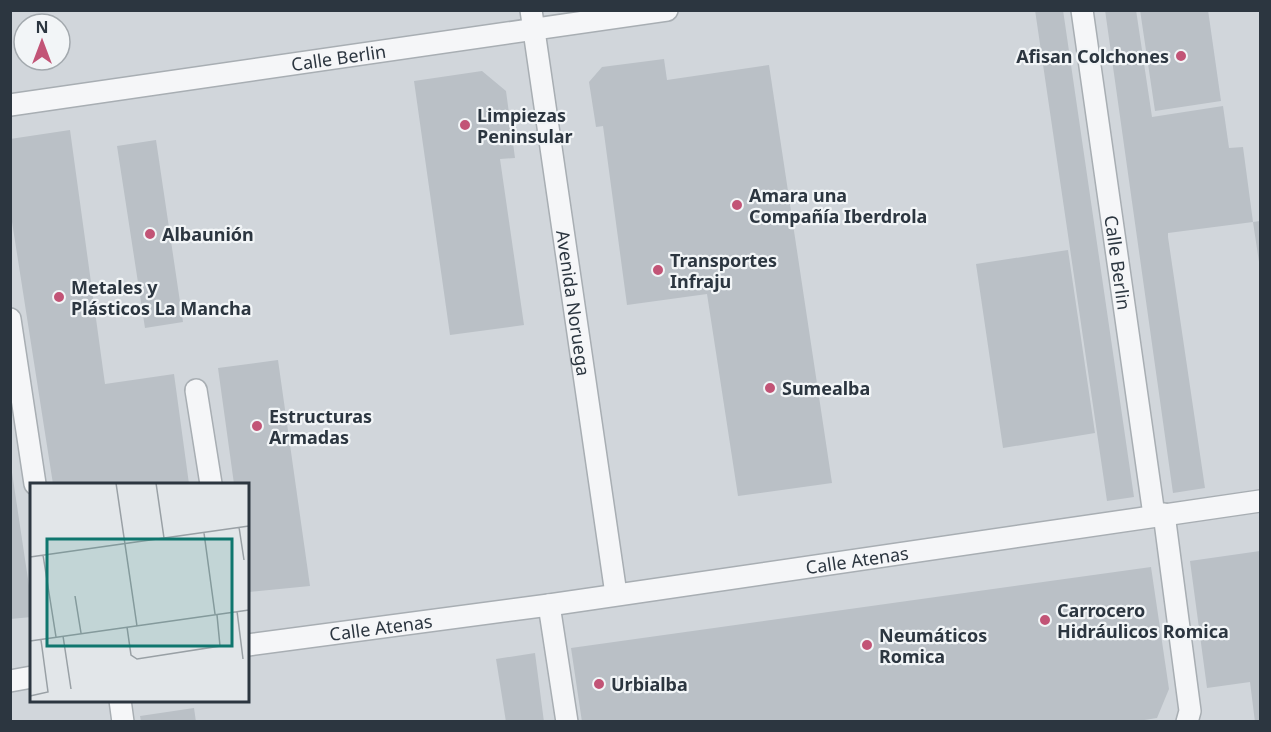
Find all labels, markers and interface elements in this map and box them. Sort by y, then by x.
north arrow [12,12,72,72]
text: N [35,16,49,38]
street label: Calle Berlin [290,39,388,76]
place label: Afisan Colchones [1016,44,1169,68]
marker: Afisan Colchones [1174,49,1188,63]
place label: Limpiezas Peninsular [477,103,573,148]
marker: Limpiezas Peninsular [458,118,472,132]
place label: Amara una Compañía Iberdrola [749,183,927,228]
marker: Amara una Compañía Iberdrola [730,198,744,212]
street label: Calle Berlin [1099,214,1137,311]
place label: Albaunión [162,222,254,246]
marker: Albaunión [143,227,157,241]
street label: Avenida Noruega [551,228,596,377]
place label: Transportes Infraju [670,248,777,293]
marker: Transportes Infraju [651,263,665,277]
place label: Metales y Plásticos La Mancha [71,275,252,320]
marker: Metales y Plásticos La Mancha [52,290,66,304]
place label: Sumealba [782,376,870,400]
marker: Sumealba [763,381,777,395]
place label: Estructuras Armadas [269,404,372,449]
marker: Estructuras Armadas [250,419,264,433]
inset map [30,483,249,702]
street label: Calle Atenas [804,541,910,579]
place label: Carrocero Hidráulicos Romica [1057,598,1229,643]
street label: Calle Atenas [328,609,434,646]
marker: Carrocero Hidráulicos Romica [1038,613,1052,627]
place label: Neumáticos Romica [879,623,987,668]
marker: Neumáticos Romica [860,638,874,652]
place label: Urbialba [611,672,688,696]
marker: Urbialba [592,677,606,691]

